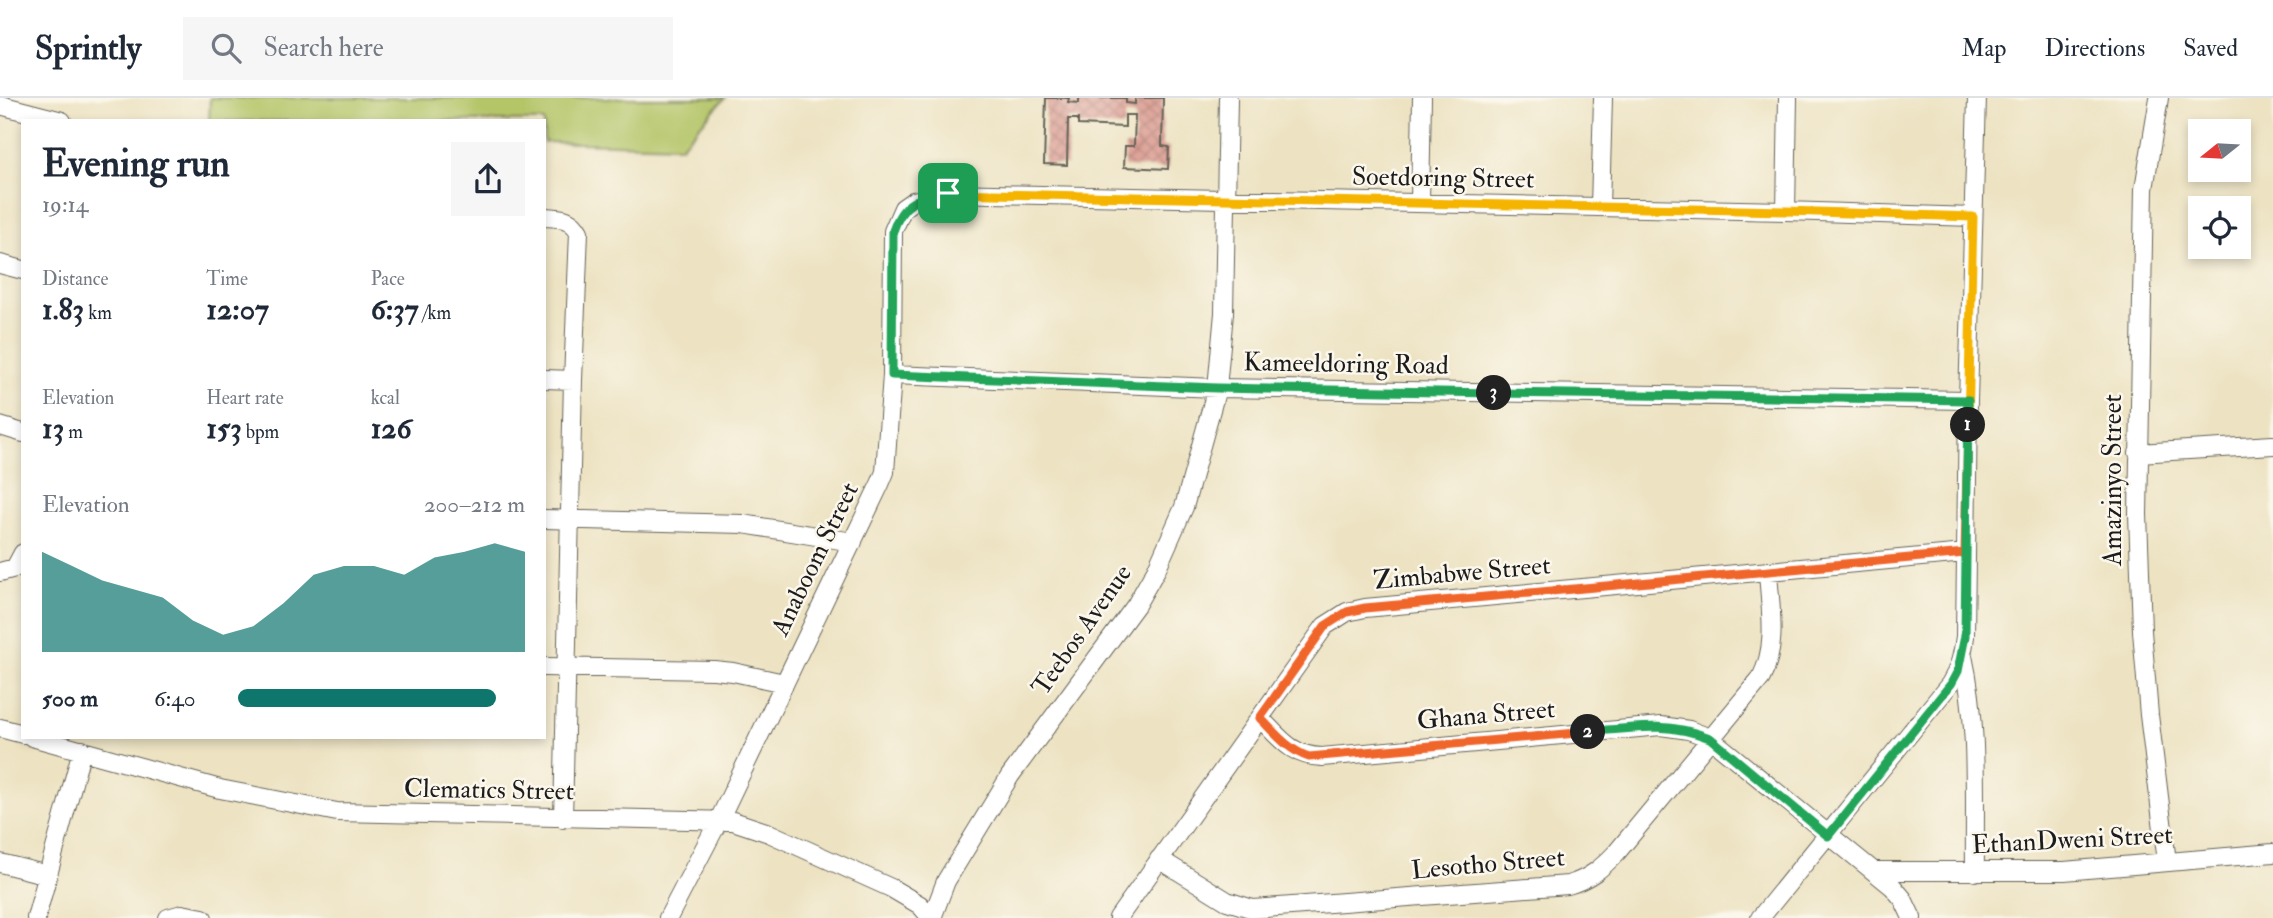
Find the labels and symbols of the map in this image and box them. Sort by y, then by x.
north arrow [2188,119,2250,182]
street label: Soetdoring Street [1352,160,1534,196]
pin [918,163,978,223]
street label: Kameeldoring Road [1243,346,1449,382]
pin: 3 [1476,376,1512,410]
street label: Amazinyo Street [2097,394,2129,567]
pin: 1 [1951,408,1986,442]
street label: Anaboom Street [764,477,866,642]
street label: Zimbabwe Street [1372,549,1552,597]
street label: Teebos Avenue [1025,558,1139,702]
street label: Ghana Street [1416,693,1556,737]
pin: 2 [1570,714,1606,750]
street label: Clematics Street [404,773,574,807]
street label: EthanDweni Street [1971,819,2173,861]
street label: Lesotho Street [1410,841,1566,887]

